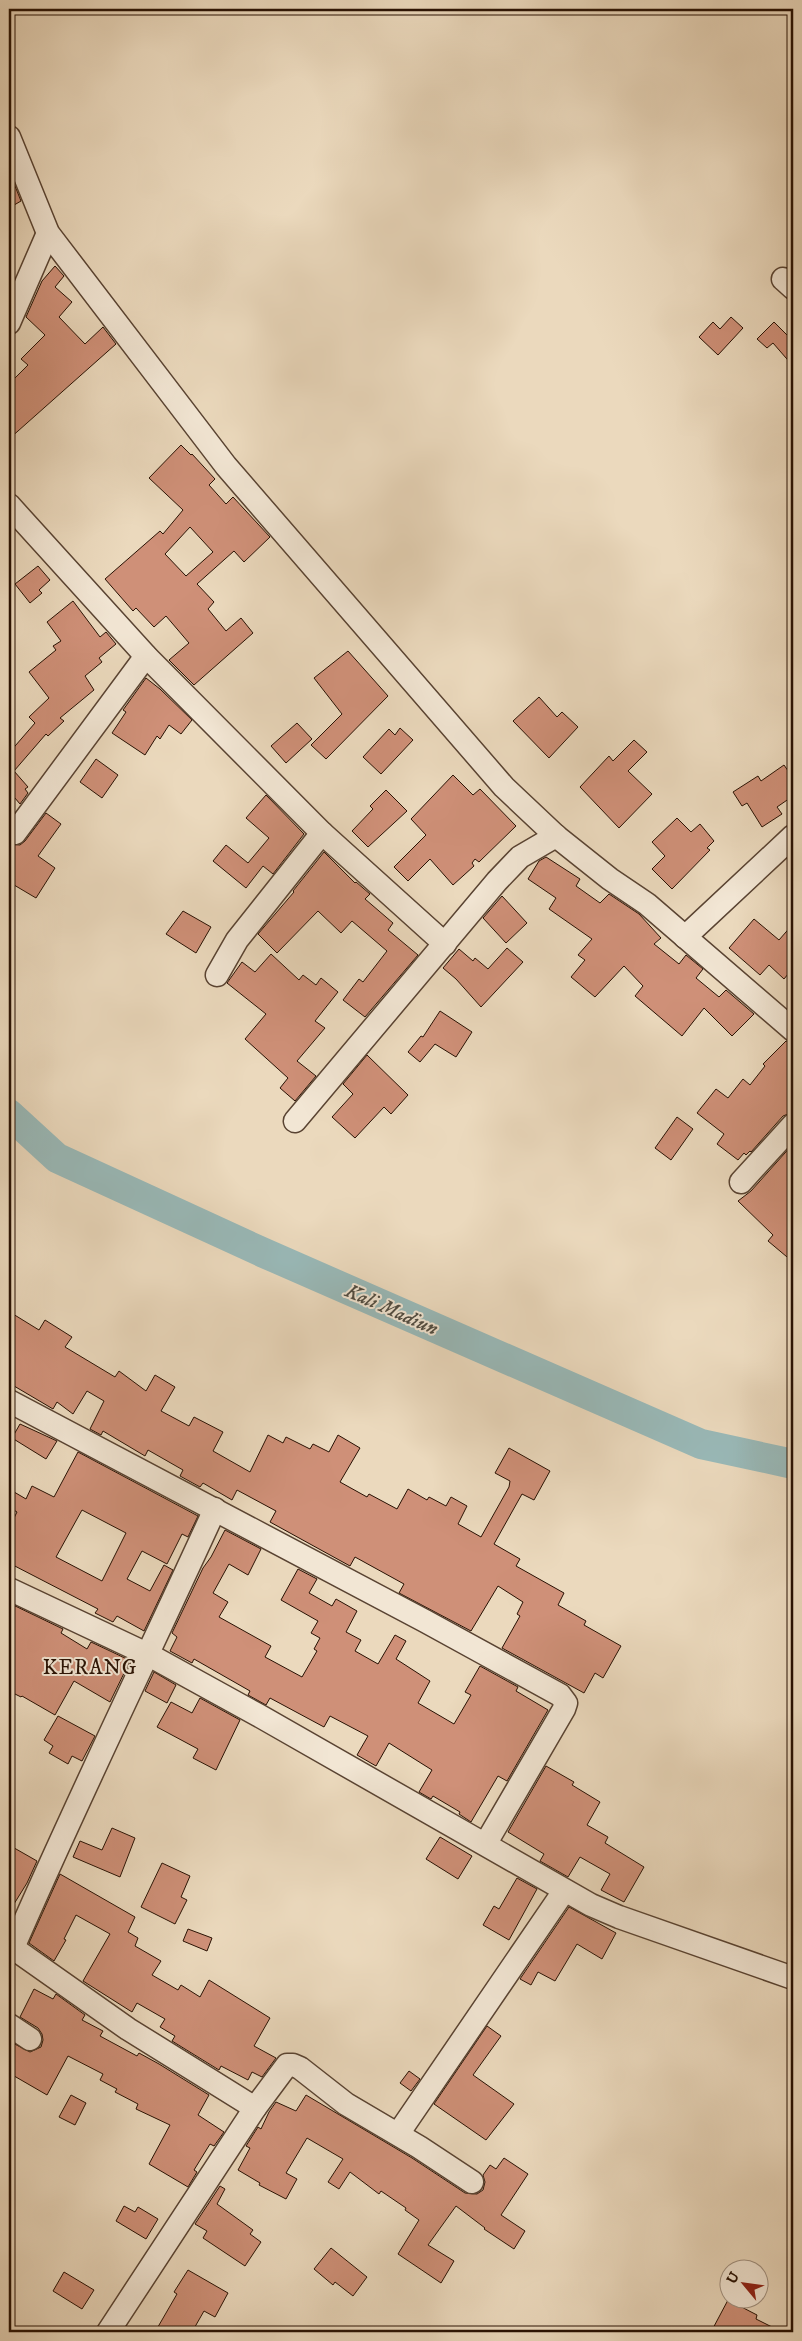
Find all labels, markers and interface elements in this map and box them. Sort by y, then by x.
water label: Kali Madiun [340,1278,442,1342]
district label: KERANG [43,1655,137,1681]
north arrow [720,2258,770,2308]
text: U [723,2269,744,2287]

